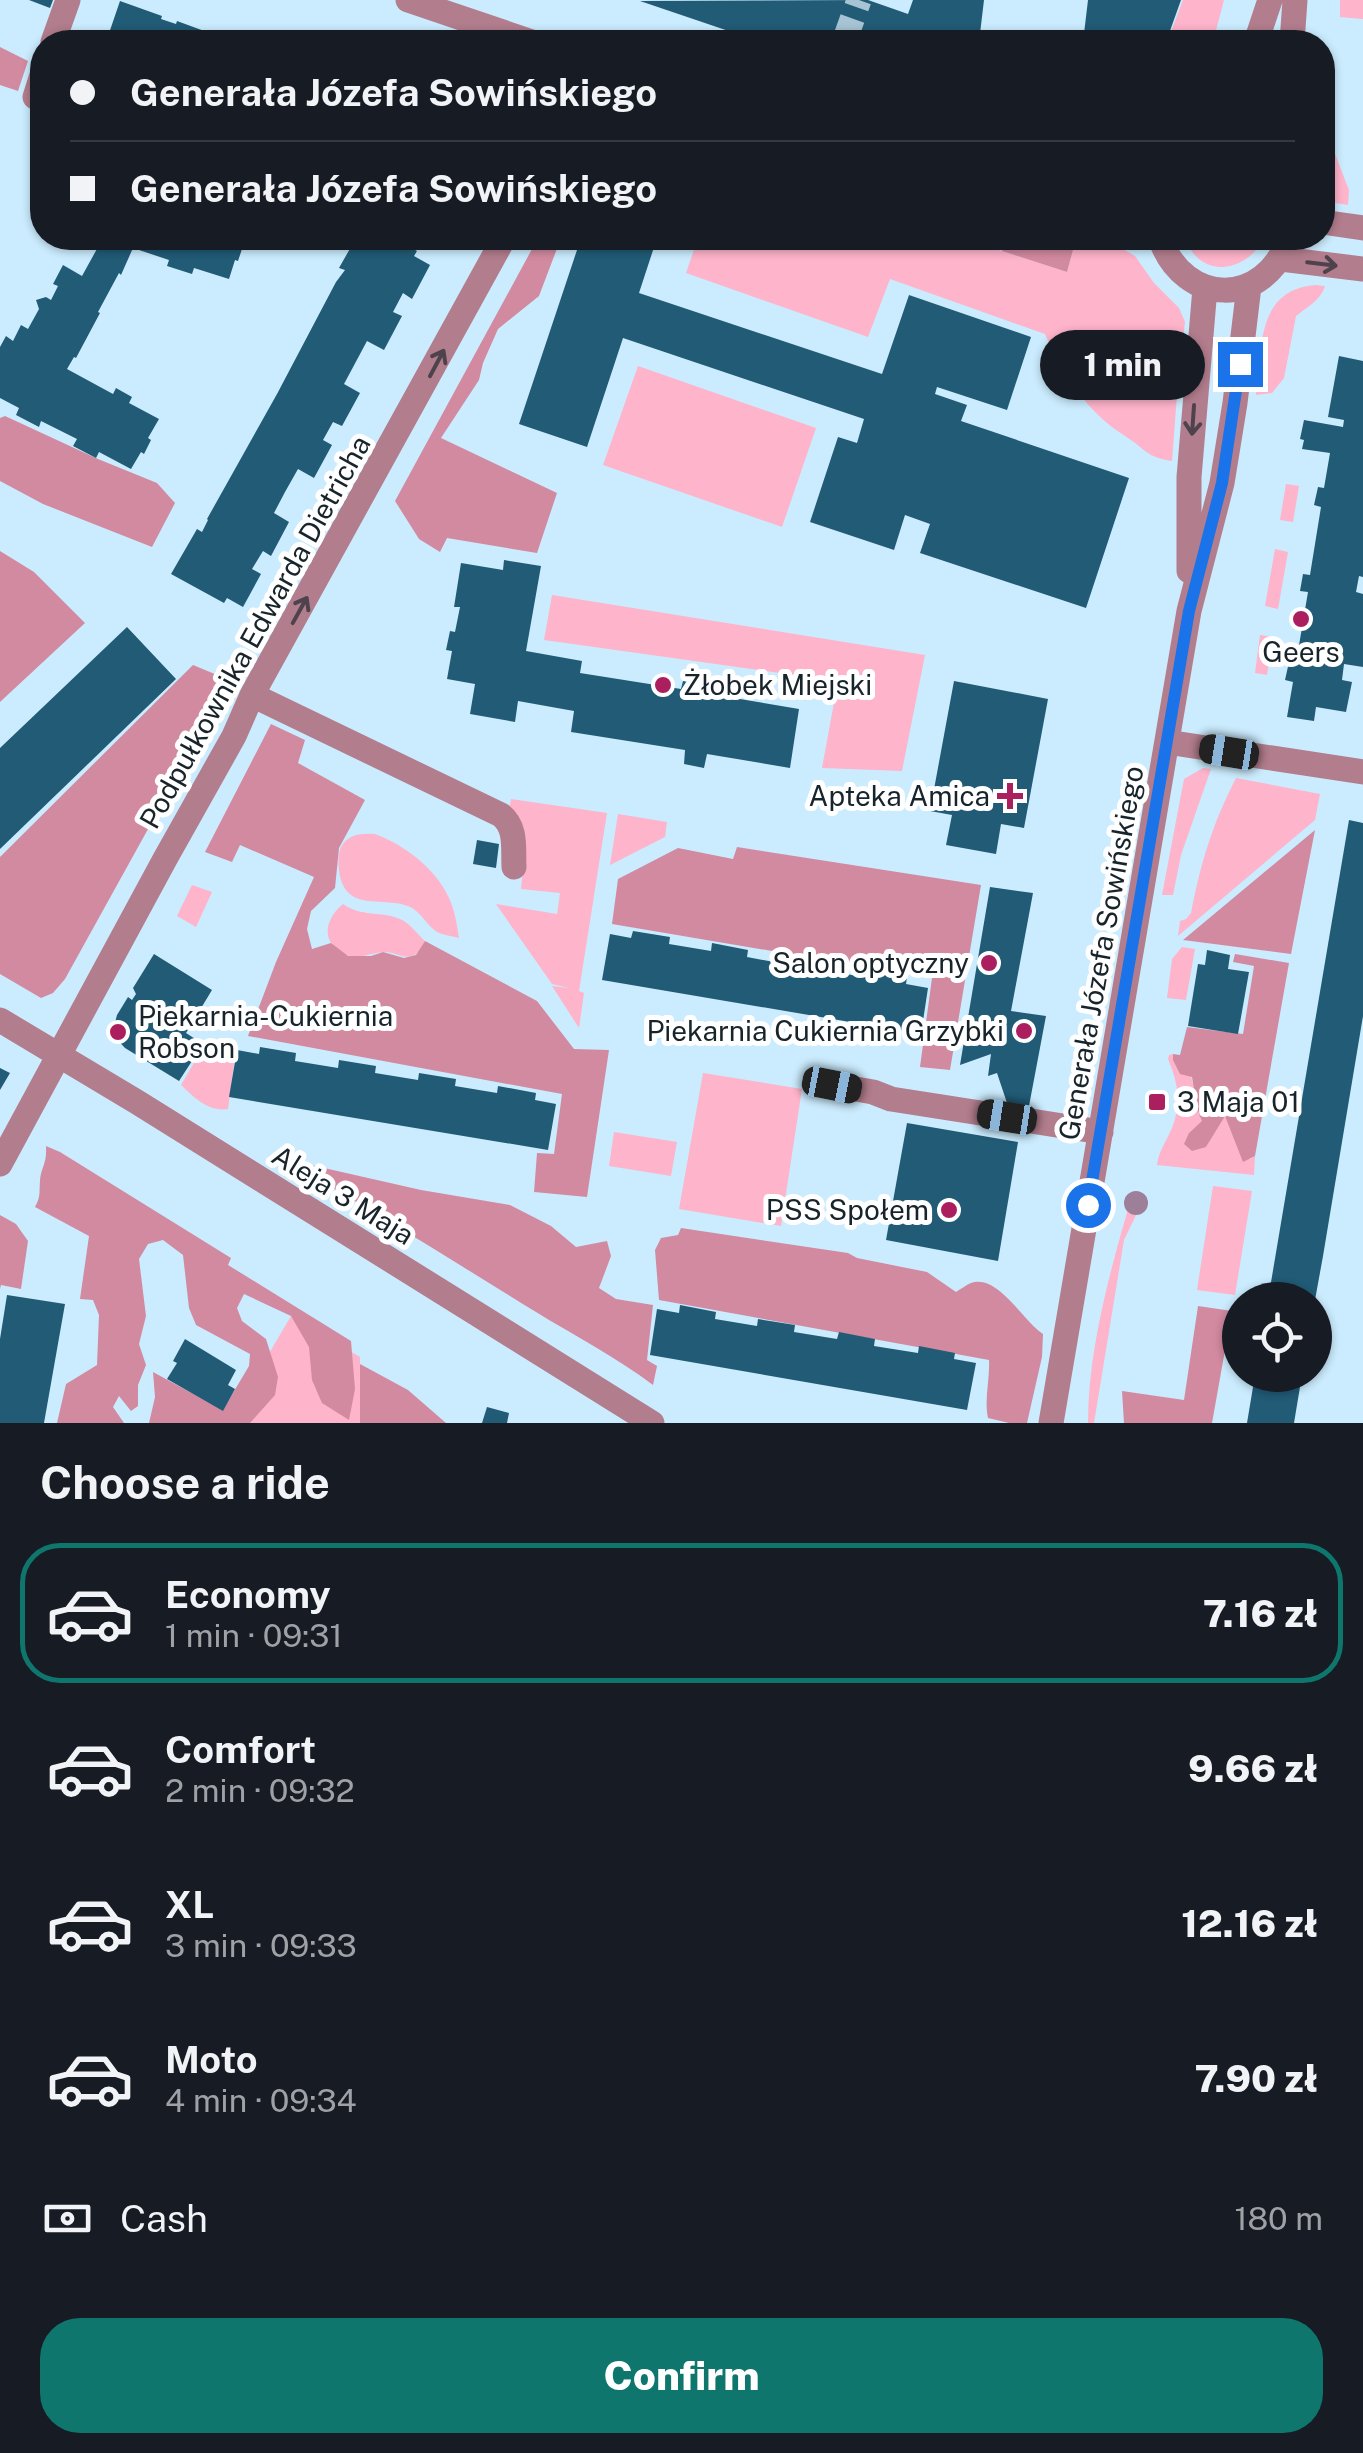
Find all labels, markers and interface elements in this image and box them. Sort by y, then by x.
text: Generała Józefa Sowińskiego [130,70,657,115]
text: Generała Józefa Sowińskiego [130,166,657,211]
one-way arrow [1305,255,1337,274]
callout: 1 min [1040,329,1205,399]
route end [1218,342,1263,387]
text: 1 min [1083,346,1162,383]
one-way arrow [427,348,447,378]
one-way arrow [1184,403,1203,435]
street label: Podpułkownika Edwarda Dietricha [132,430,377,834]
one-way arrow [290,595,310,625]
marker: Geers [1290,608,1312,630]
place label: Geers [1262,635,1340,668]
place label: Żłobek Miejski [683,668,872,701]
marker: Żłobek Miejski [652,674,674,696]
car [1197,732,1261,772]
street label: Generała Józefa Sowińskiego [1051,763,1150,1143]
place label: Apteka Amica [809,779,990,812]
marker: Apteka Amica [999,785,1021,807]
place label: Salon optyczny [772,946,969,979]
marker: Salon optyczny [978,952,1000,974]
place label: Piekarnia-Cukiernia Robson [138,999,393,1064]
place label: Piekarnia Cukiernia Grzybki [646,1014,1004,1047]
marker: Piekarnia Cukiernia Grzybki [1013,1020,1035,1042]
marker: Piekarnia-Cukiernia Robson [107,1021,129,1043]
car [800,1065,864,1105]
place label: 3 Maja 01 [1177,1085,1300,1118]
marker: 3 Maja 01 [1146,1091,1168,1113]
car [975,1097,1039,1137]
street label: Aleja 3 Maja [266,1138,420,1251]
route start [1066,1183,1111,1228]
place label: PSS Społem [766,1193,929,1226]
marker: PSS Społem [938,1199,960,1221]
map controls [1222,1282,1332,1392]
button: locate [1222,1282,1332,1392]
text: Choose a ride [40,1456,330,1509]
icon: car [45,1568,135,1658]
text: Economy [165,1572,331,1617]
text: 7.16 zł [1203,1591,1318,1636]
text: 1 min · 09:31 [165,1617,343,1654]
icon: car [45,1723,135,1813]
text: Comfort [165,1727,316,1772]
text: 9.66 zł [1188,1746,1318,1791]
text: 2 min · 09:32 [165,1772,355,1809]
icon: car [45,1878,135,1968]
text: XL [165,1882,214,1927]
text: 12.16 zł [1181,1901,1318,1946]
text: 3 min · 09:33 [165,1927,357,1964]
icon: car [45,2033,135,2123]
text: Moto [165,2037,258,2082]
text: 7.90 zł [1194,2056,1318,2101]
text: 4 min · 09:34 [165,2082,357,2119]
icon: cash [40,2191,95,2246]
text: Cash [120,2196,208,2241]
text: 180 m [1234,2200,1323,2237]
button: Confirm [40,2318,1323,2433]

